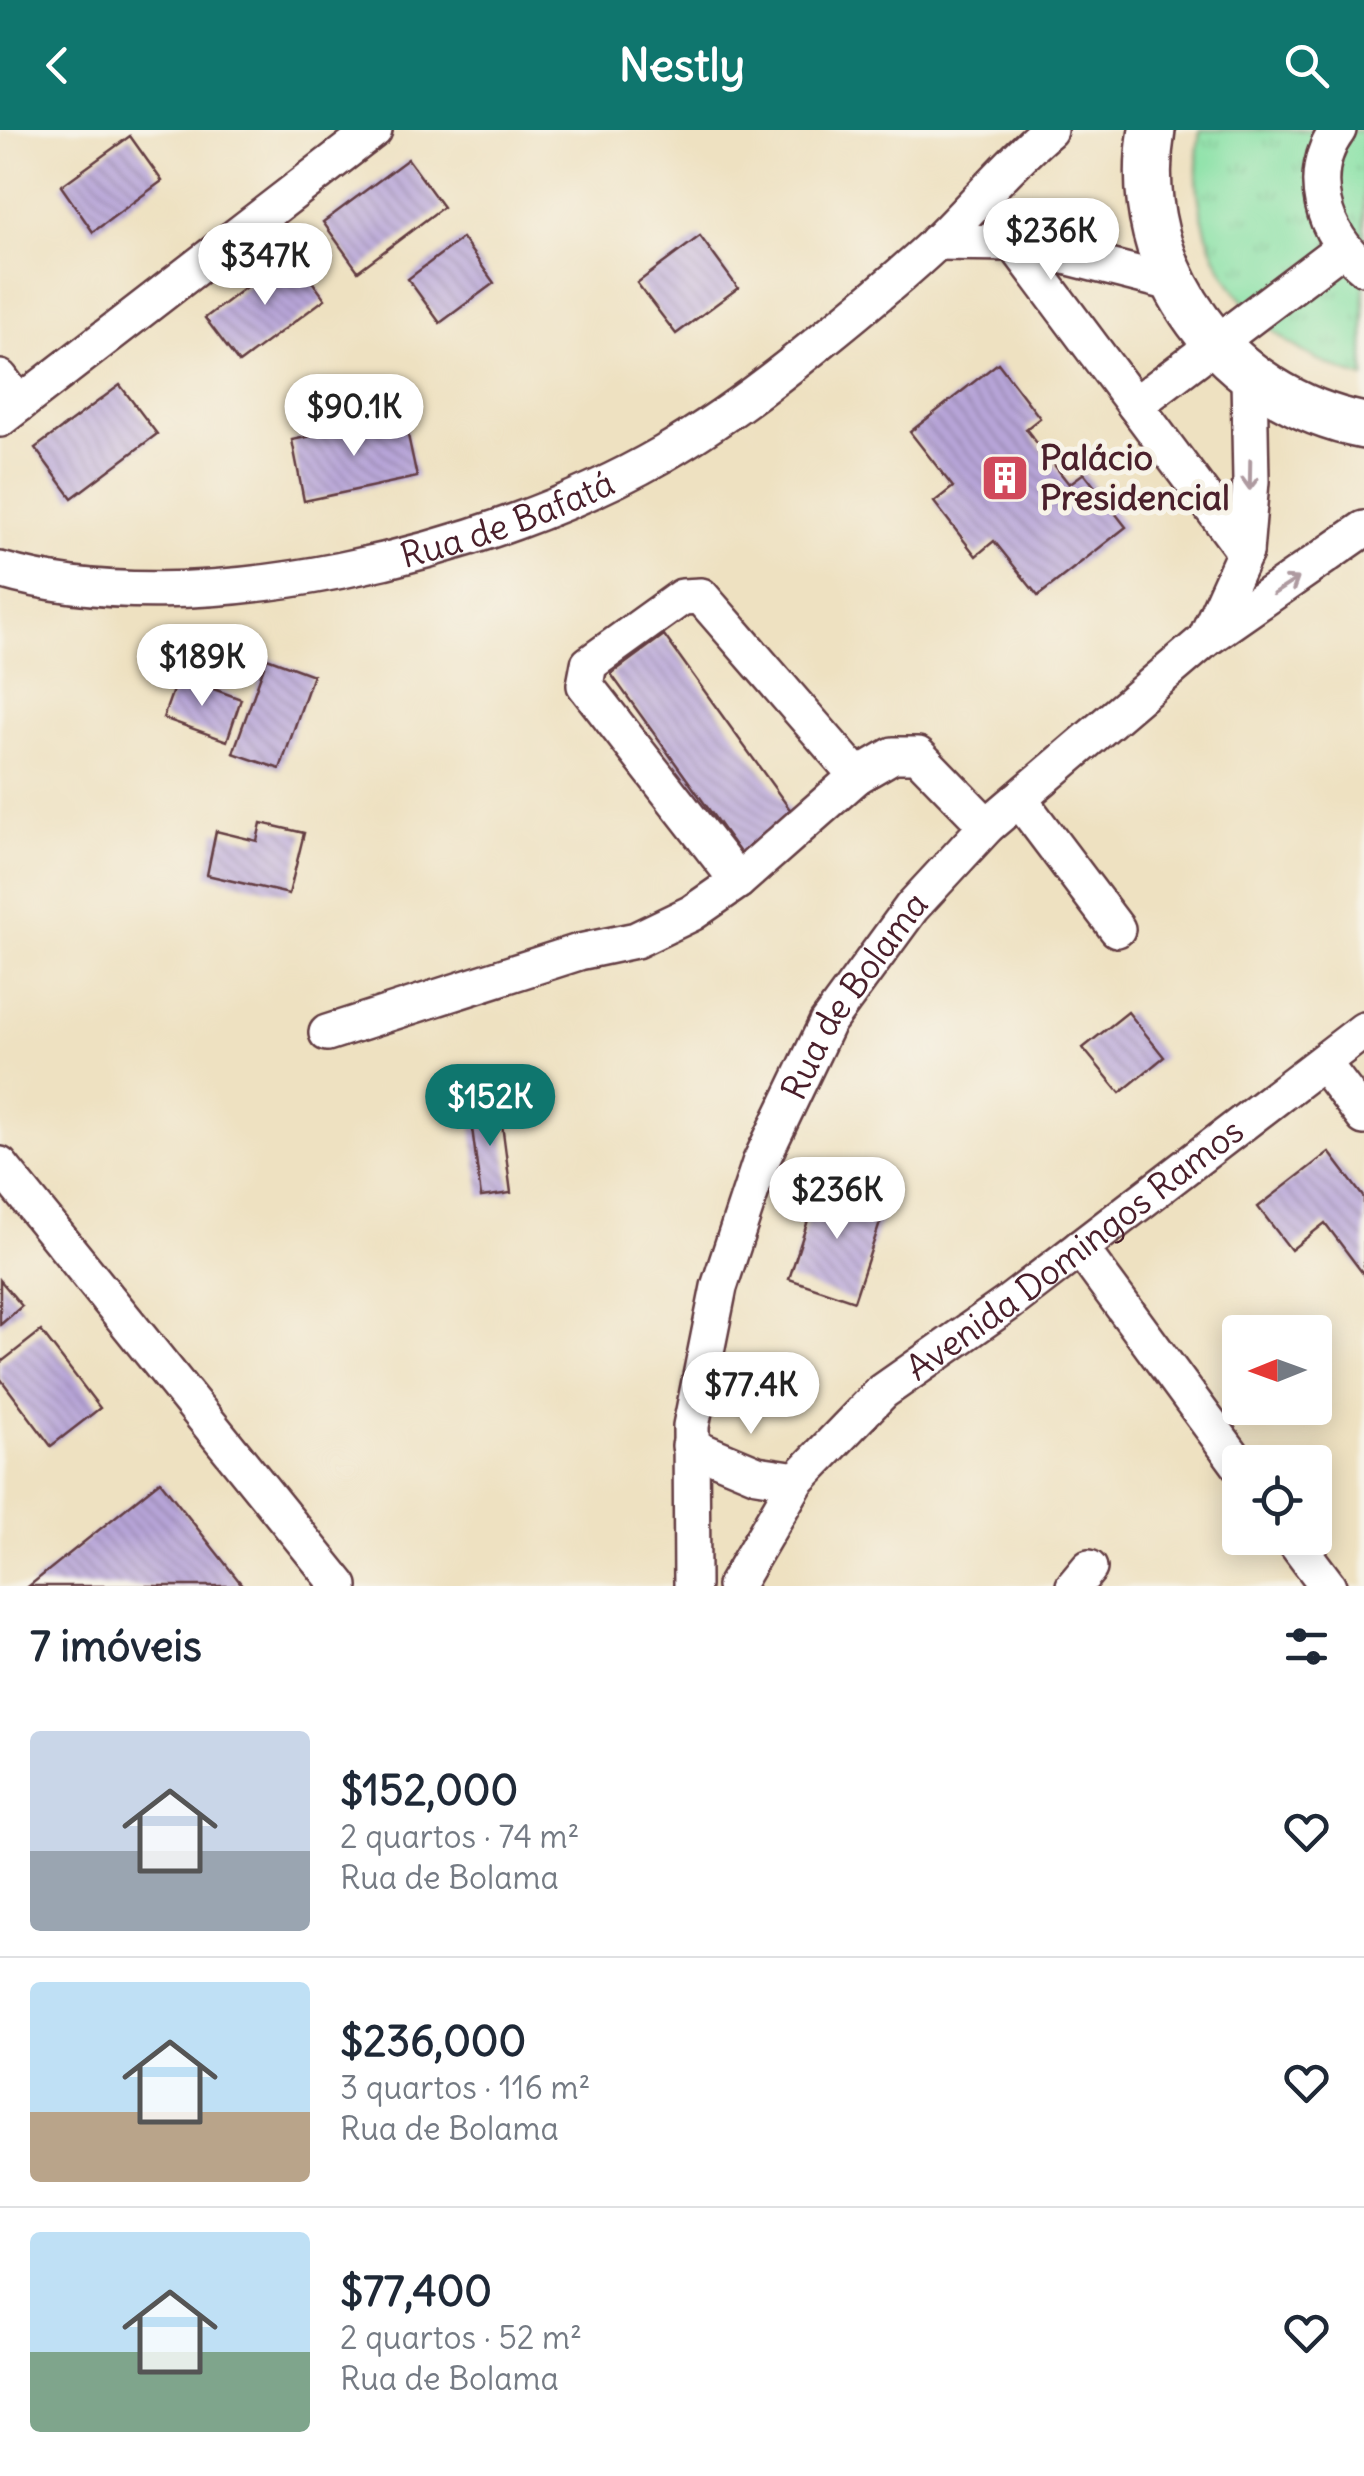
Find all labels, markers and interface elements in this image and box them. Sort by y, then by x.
text: Nestly [619,37,745,93]
icon: back [30,38,85,93]
icon: search [1279,38,1334,93]
pin: $236K [981,198,1121,283]
text: $236K [1005,210,1097,251]
pin: $347K [195,223,335,308]
text: $347K [220,235,310,276]
pin: $90.1K [273,374,435,459]
text: $90.1K [306,386,402,427]
place label: Palácio Presidencial [1040,435,1230,519]
building icon: Palácio Presidencial [979,452,1031,504]
one-way arrow [1240,458,1260,490]
street label: Rua de Bafatá [396,460,621,577]
one-way arrow [1272,575,1300,596]
pin: $189K [132,624,272,709]
text: $189K [159,636,245,677]
street label: Rua de Bolama [771,882,936,1106]
pin: $152K [420,1064,560,1149]
text: $152K [447,1076,533,1117]
street label: Avenida Domingos Ramos [897,1108,1252,1389]
pin: $236K [767,1157,907,1242]
text: $236K [791,1169,883,1210]
north arrow [1222,1315,1332,1425]
map controls [1222,1315,1332,1555]
pin: $77.4K [670,1352,832,1437]
text: $77.4K [704,1364,798,1405]
button: locate [1222,1445,1332,1555]
icon: filters [1279,1619,1334,1674]
text: 7 imóveis [30,1620,202,1672]
text: $152,000 [340,1764,518,1816]
icon: home [110,1771,230,1891]
icon: heart [1279,1804,1334,1859]
text: 2 quartos · 74 m² [340,1816,580,1857]
text: Rua de Bolama [340,1857,559,1898]
text: $236,000 [340,2015,526,2067]
icon: home [110,2022,230,2142]
icon: heart [1279,2055,1334,2110]
text: 3 quartos · 116 m² [340,2067,591,2108]
text: Rua de Bolama [340,2108,559,2149]
text: $77,400 [340,2265,492,2317]
icon: home [110,2272,230,2392]
icon: heart [1279,2305,1334,2360]
text: 2 quartos · 52 m² [340,2317,582,2358]
text: Rua de Bolama [340,2358,559,2399]

